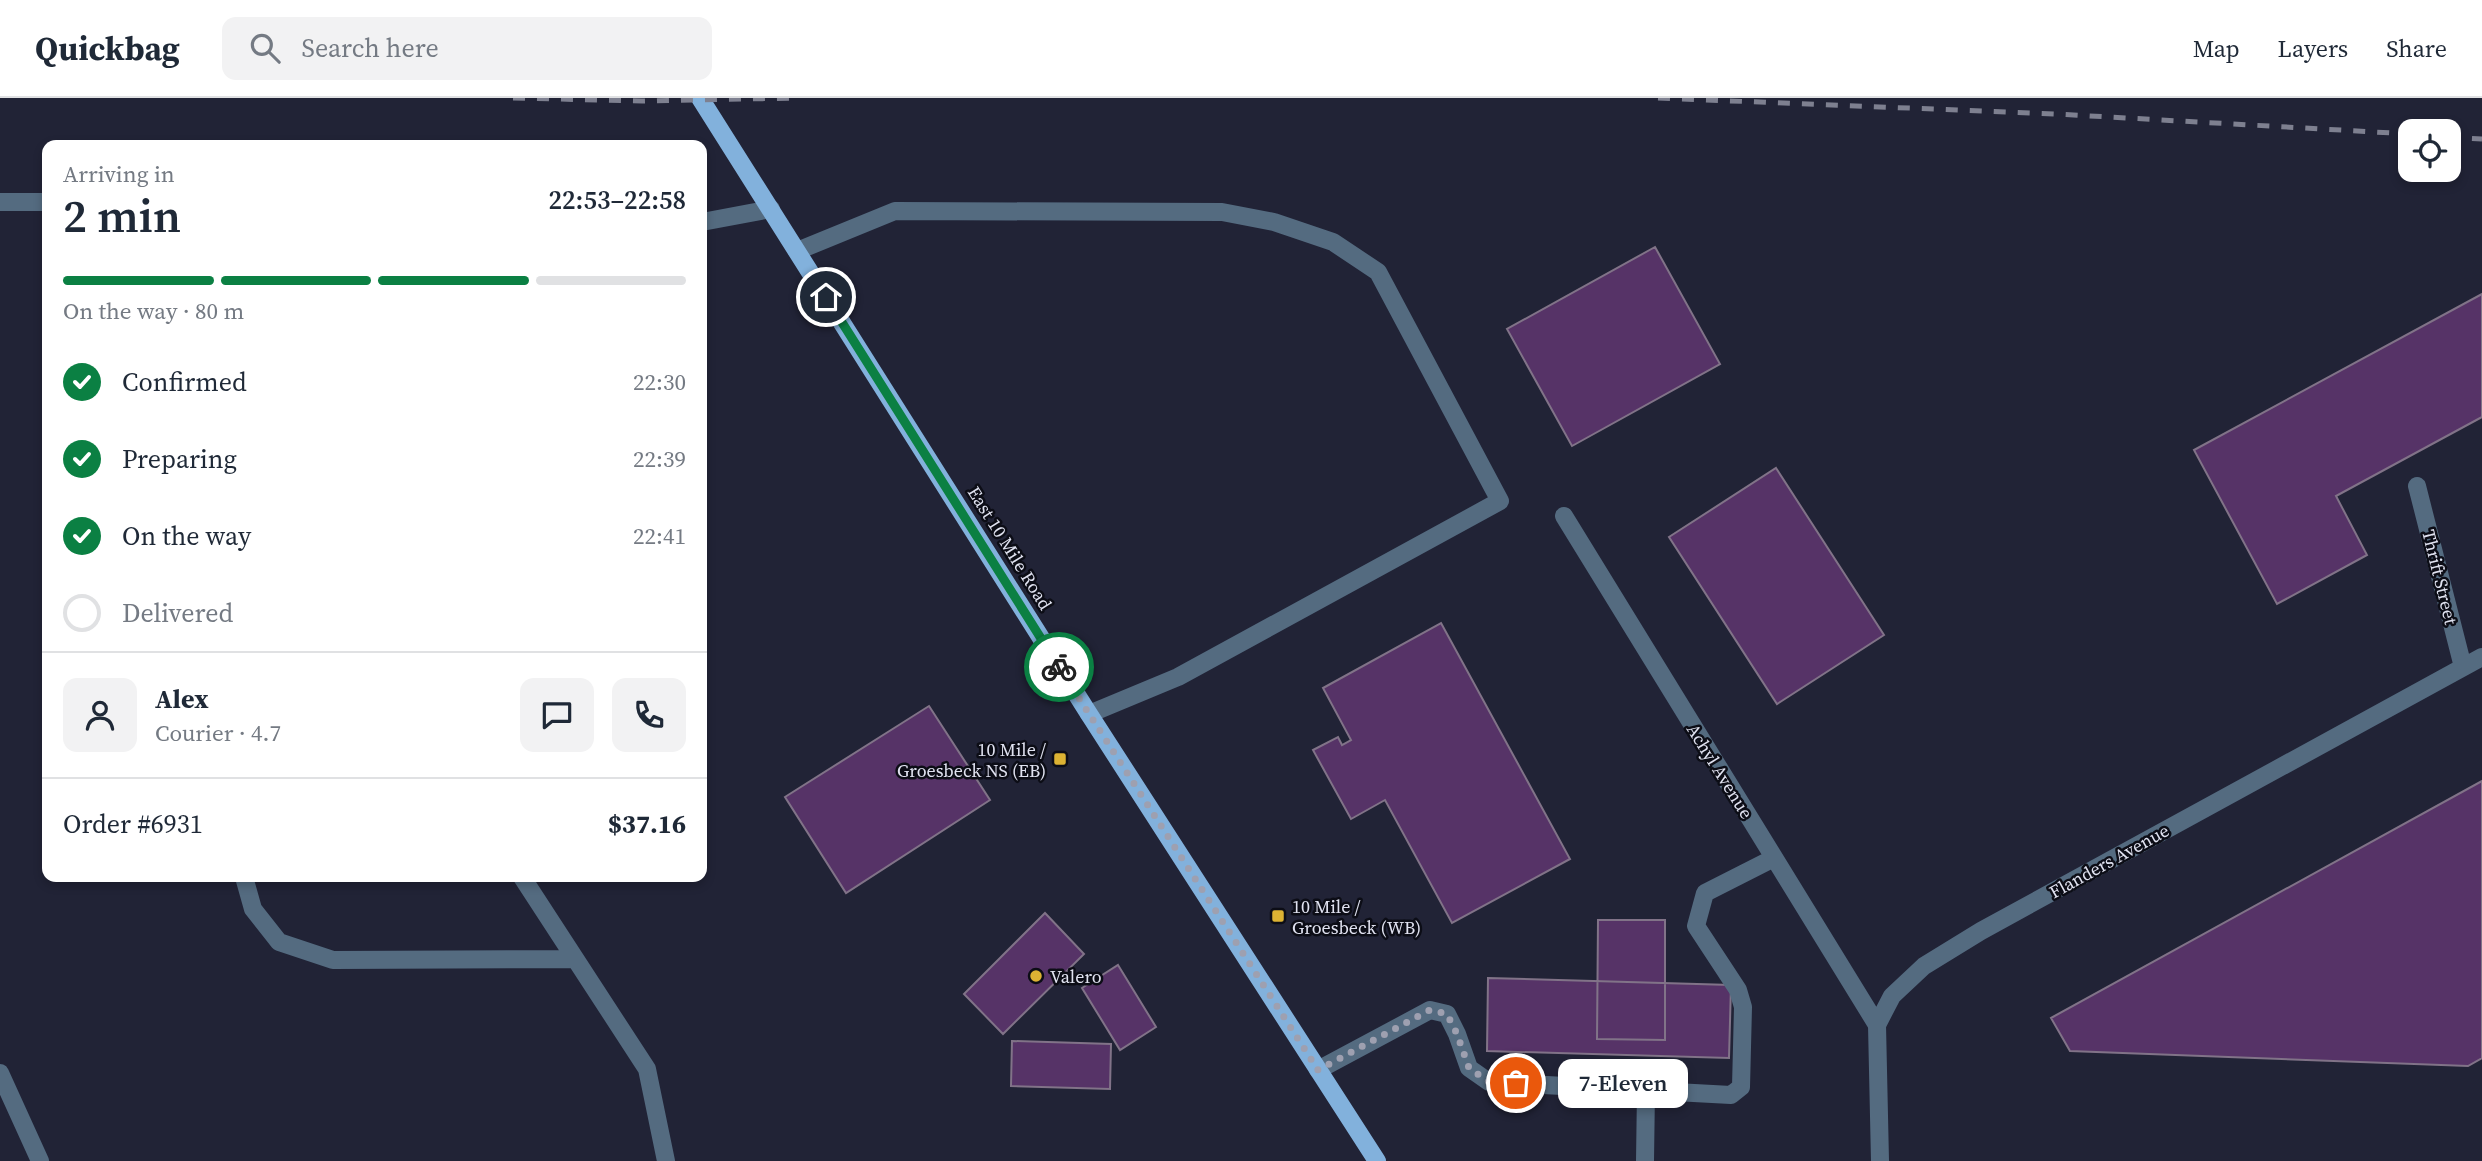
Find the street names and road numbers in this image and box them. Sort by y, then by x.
street label: East 10 Mile Road [962,482,1058,614]
street label: Thrift Street [2416,527,2464,627]
street label: Achyl Avenue [1681,719,1759,823]
street label: Flanders Avenue [2045,818,2173,904]

